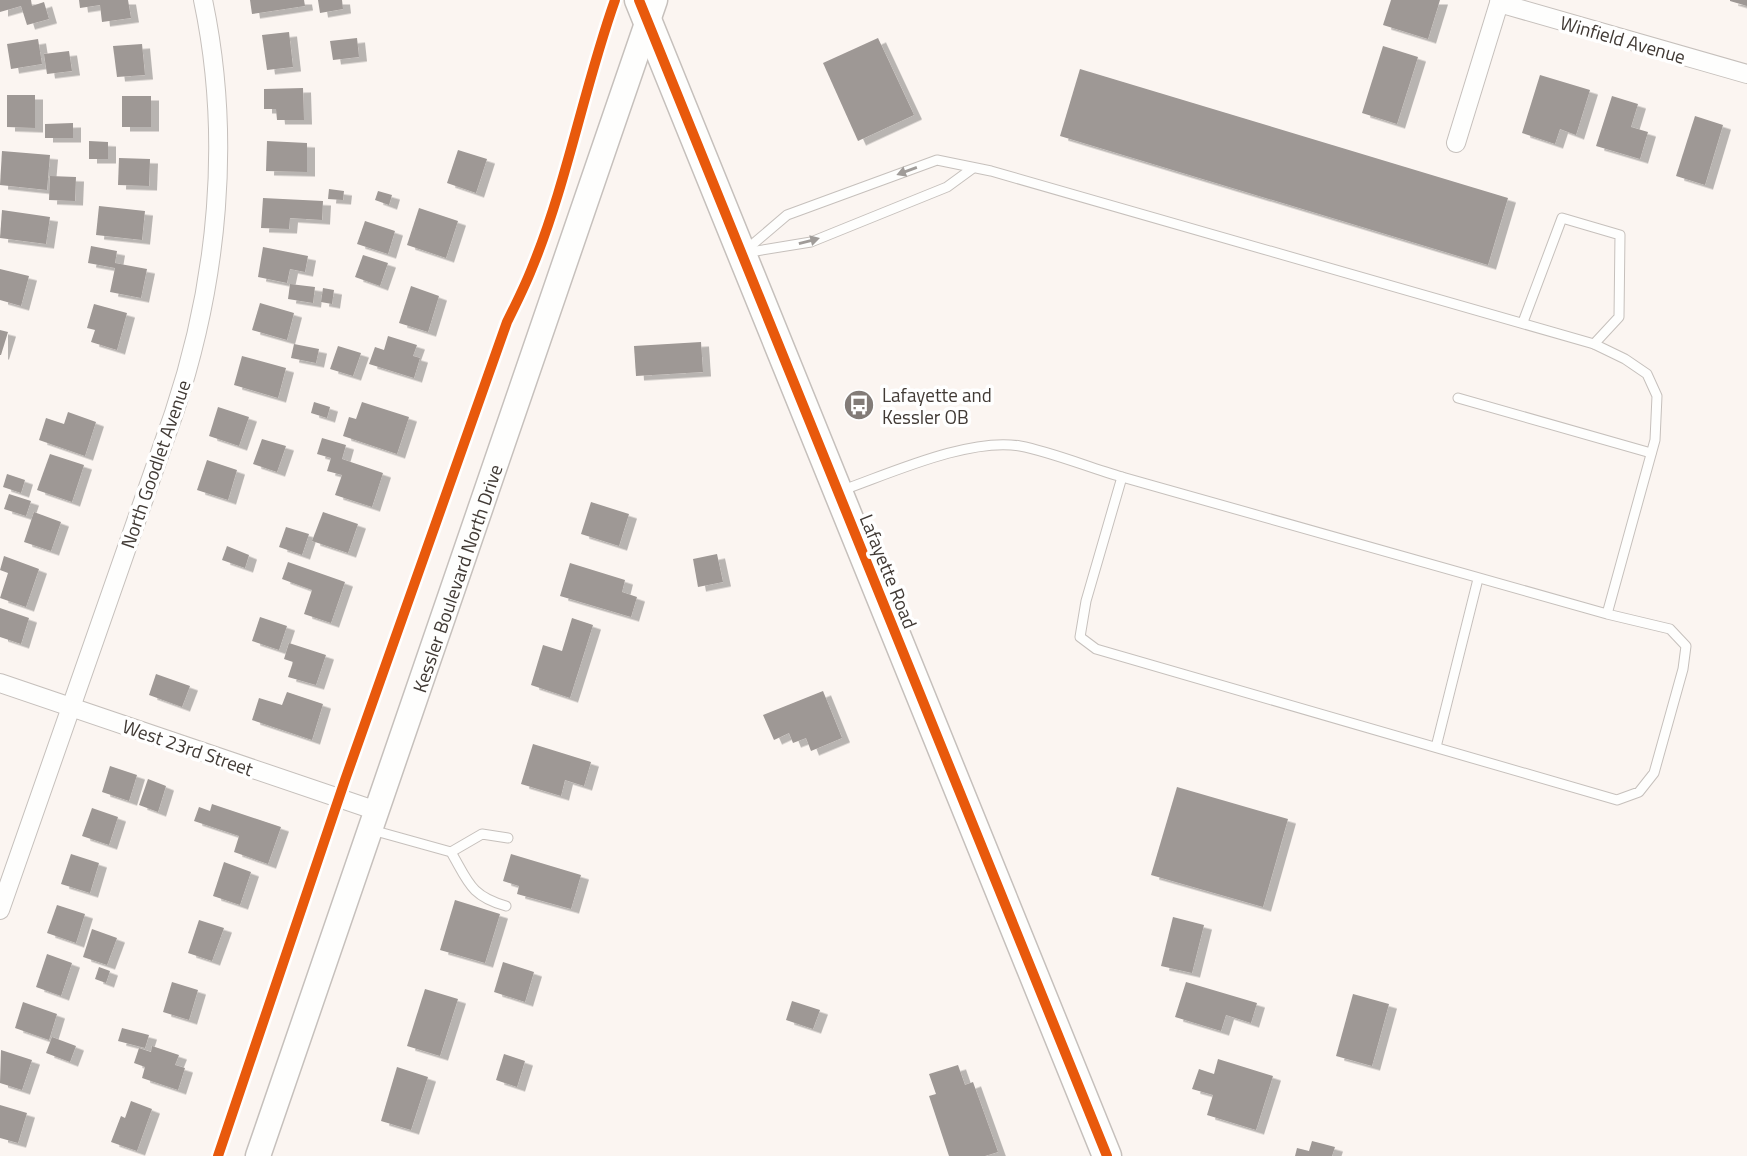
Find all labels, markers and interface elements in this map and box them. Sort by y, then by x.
street label: Winfield Avenue [1557,7,1689,71]
one-way arrow [897,166,918,177]
one-way arrow [798,235,820,246]
street label: North Goodlet Avenue [113,376,197,552]
place label: Lafayette and Kessler OB [882,380,992,431]
bus stop icon: Lafayette and Kessler OB [842,388,876,422]
street label: Kessler Boulevard North Drive [404,460,509,696]
street label: Lafayette Road [853,509,925,633]
street label: West 23rd Street [119,711,258,783]

